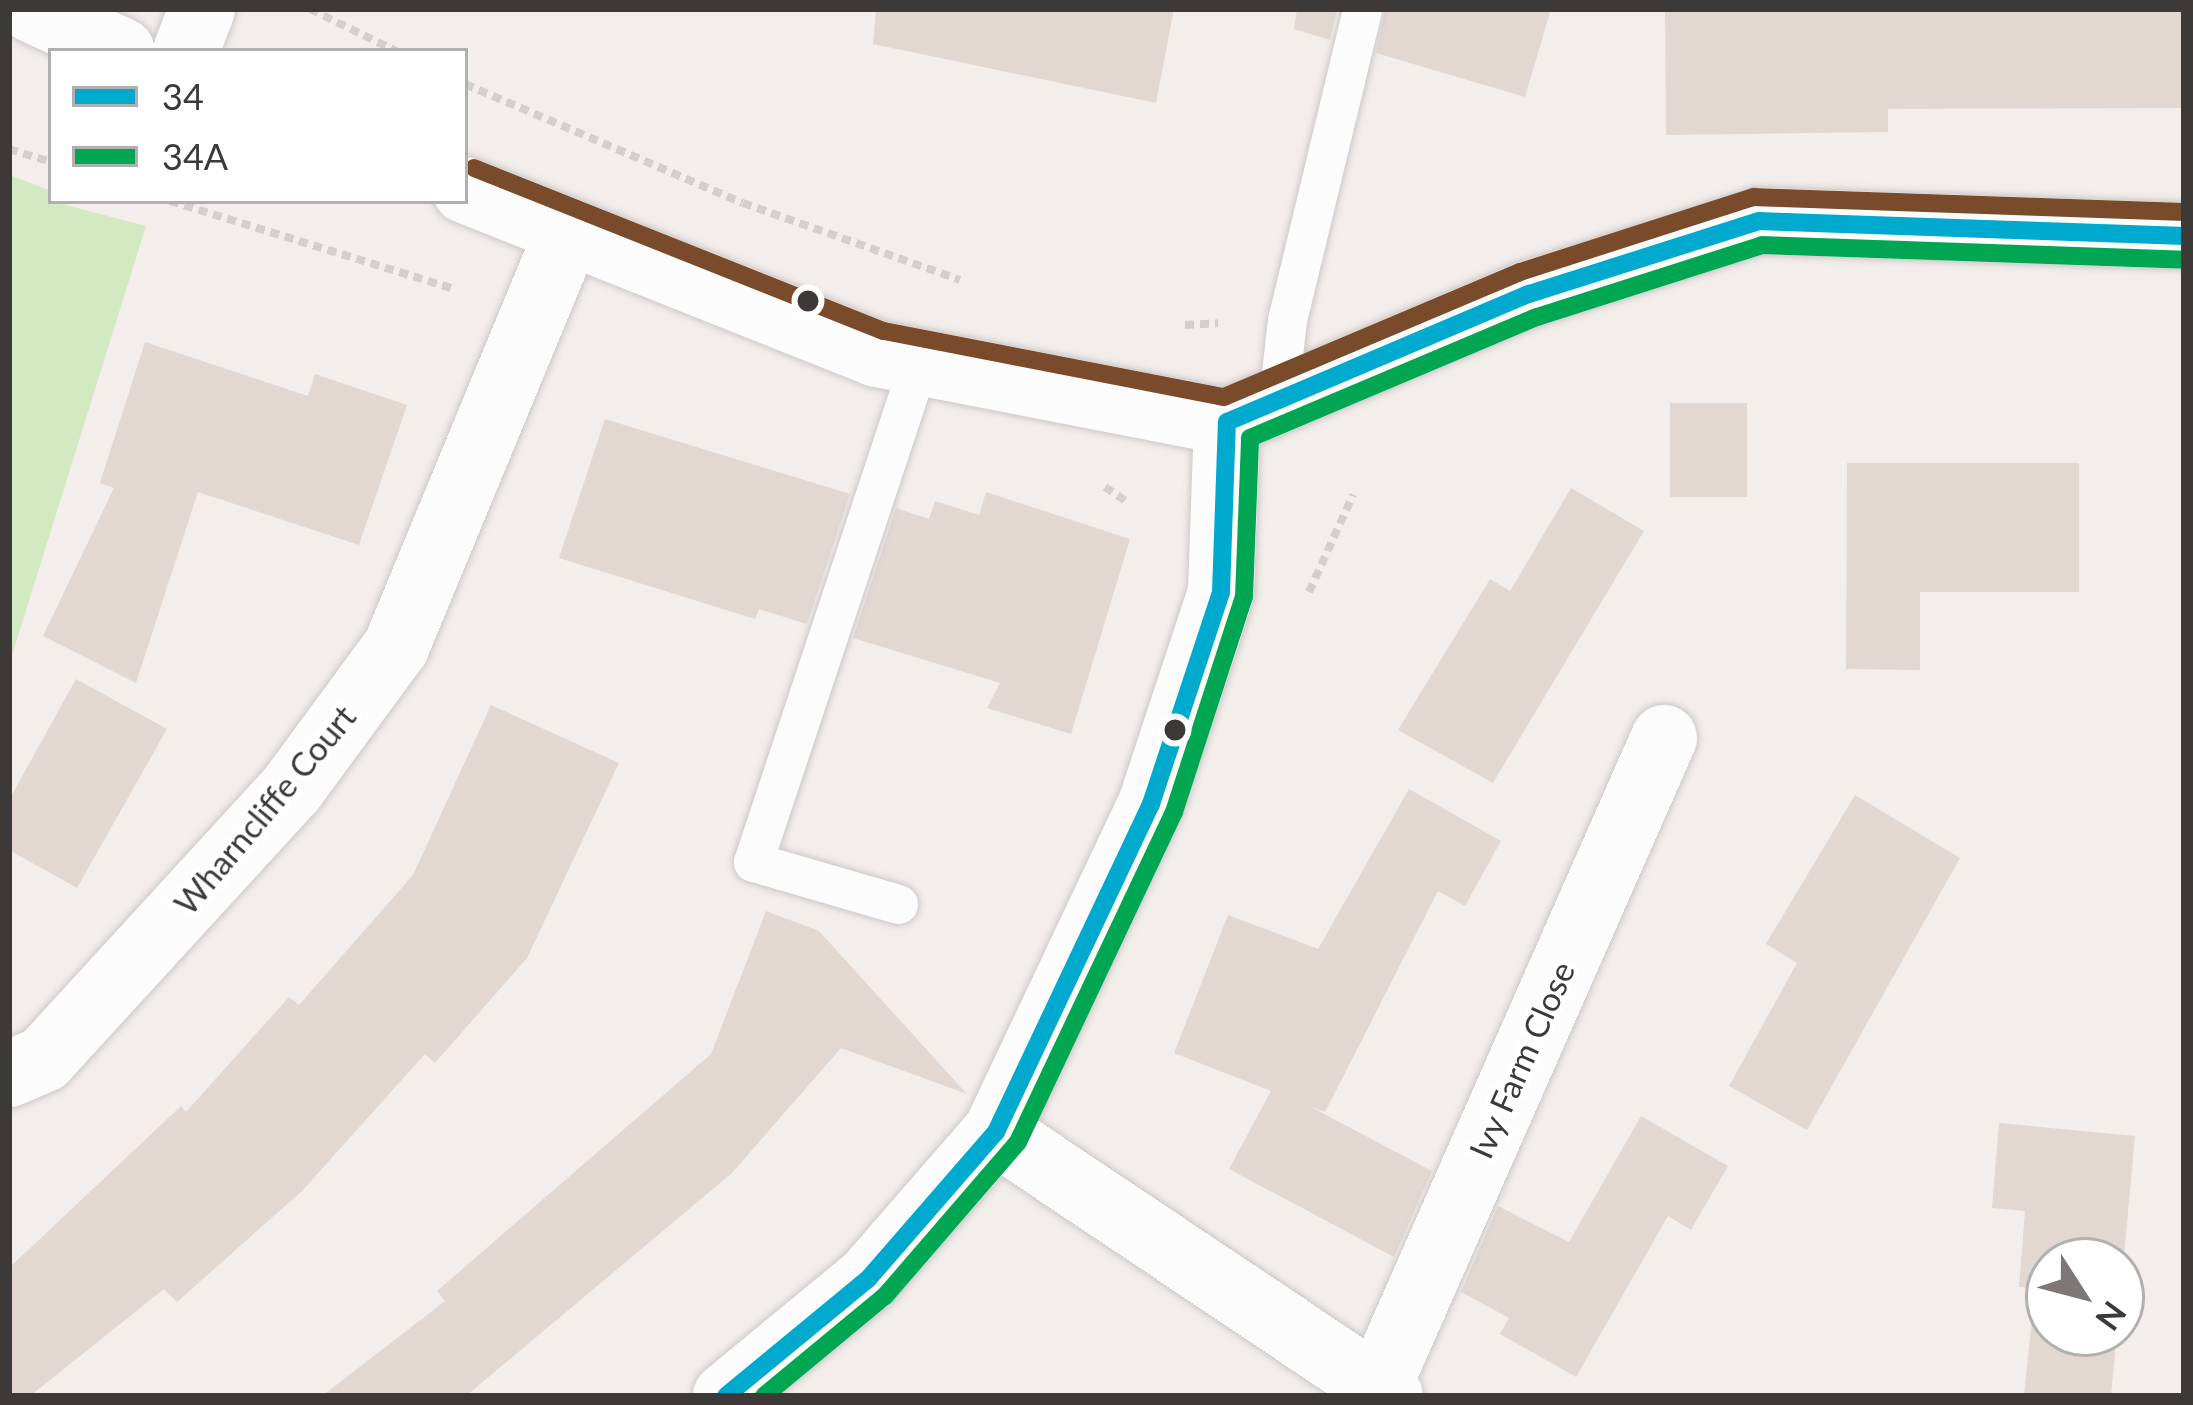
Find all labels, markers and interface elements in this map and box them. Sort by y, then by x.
legend [48,48,468,204]
text: 34 [162,74,204,118]
text: 34A [162,134,228,178]
unlabelled marker [797,290,819,312]
street label: Wharncliffe Court [166,697,364,923]
unlabelled marker [1164,719,1186,741]
street label: Ivy Farm Close [1461,955,1583,1165]
north arrow [2025,1237,2145,1357]
text: N [2088,1294,2135,1338]

